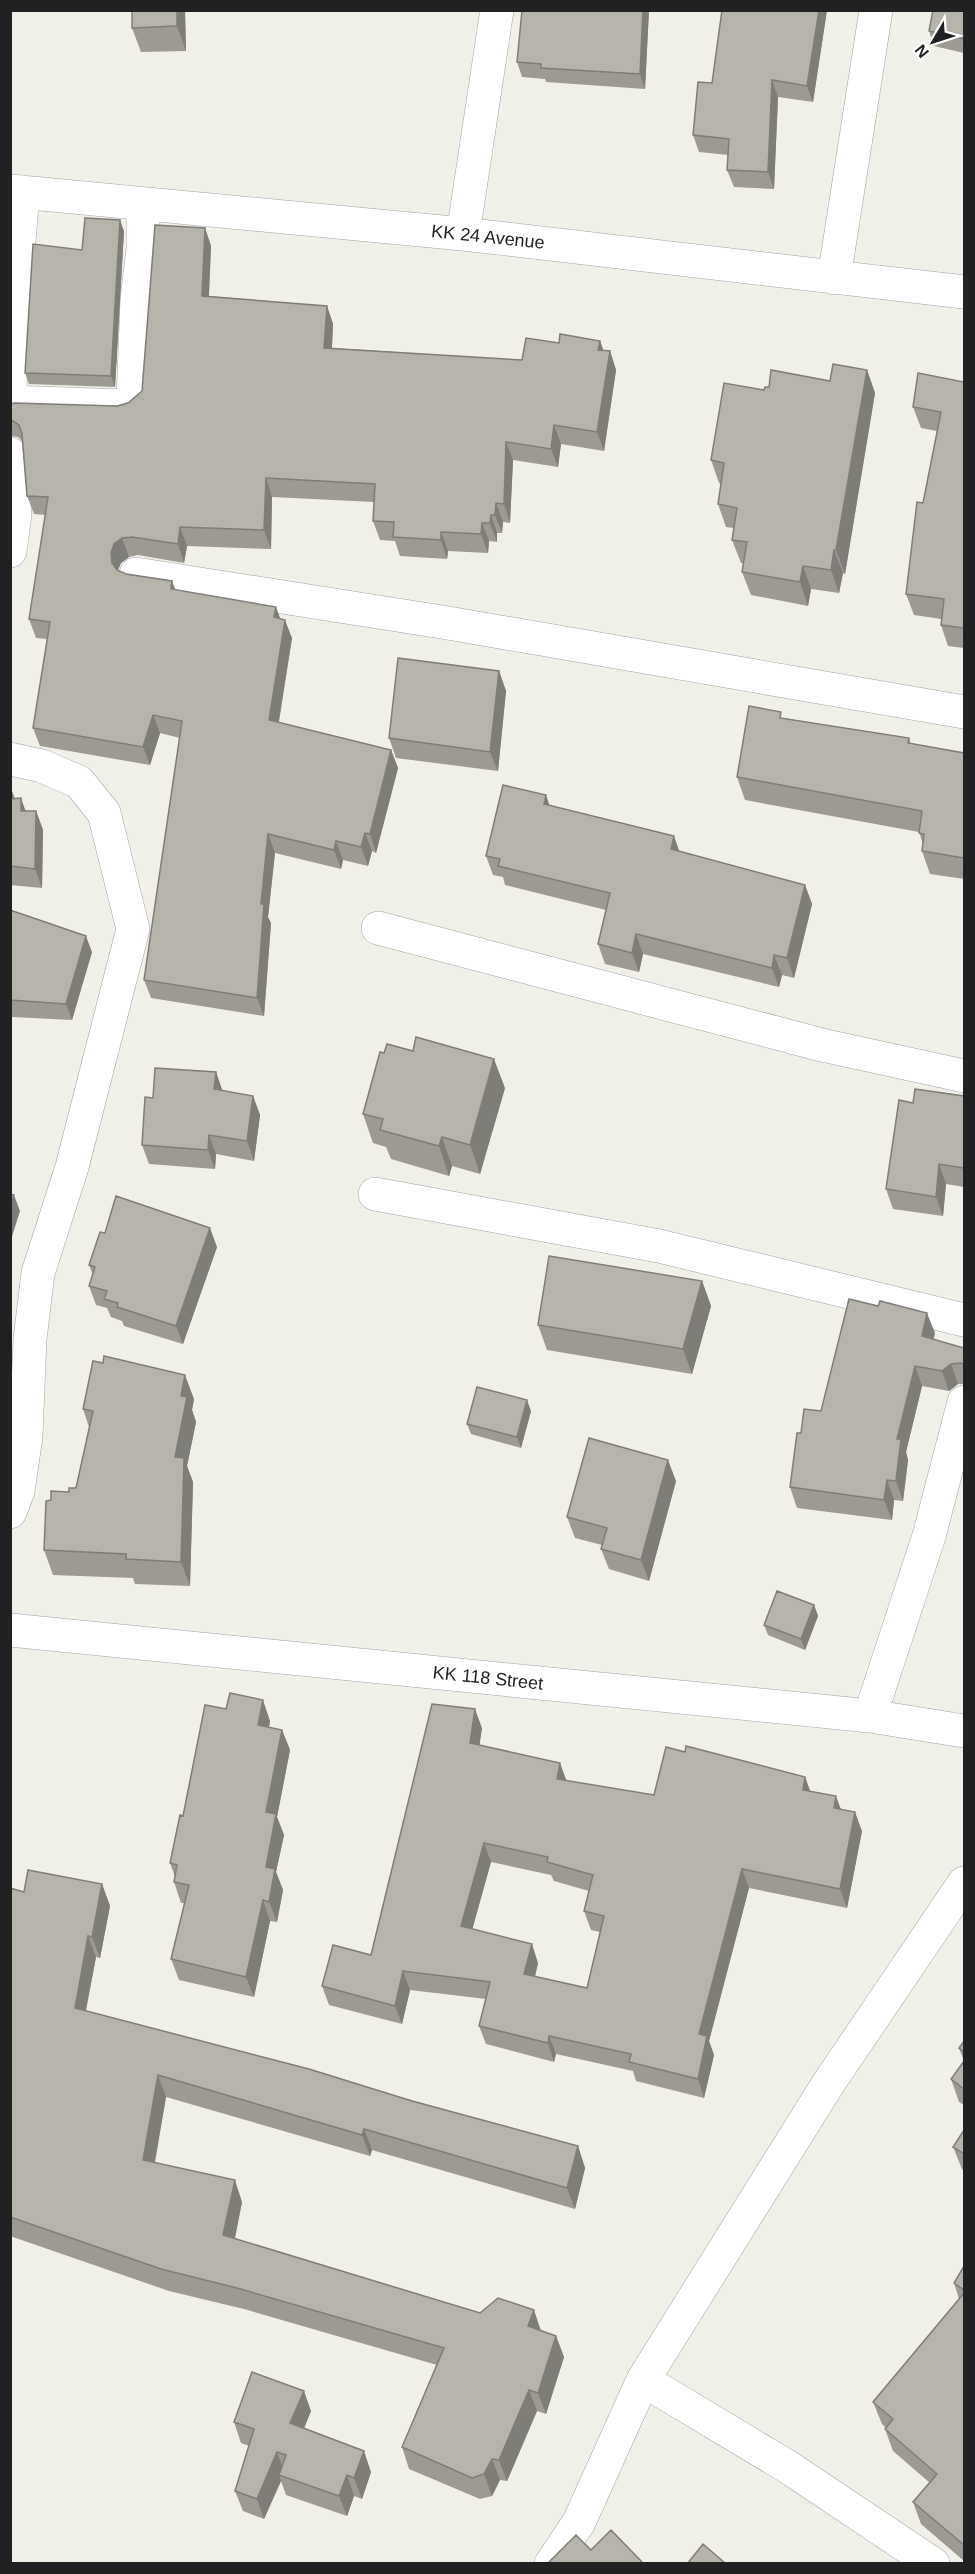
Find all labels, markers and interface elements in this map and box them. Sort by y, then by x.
north arrow [903,12,963,72]
text: N [911,41,932,61]
street label: KK 24 Avenue [430,221,546,253]
street label: KK 118 Street [432,1662,544,1694]

